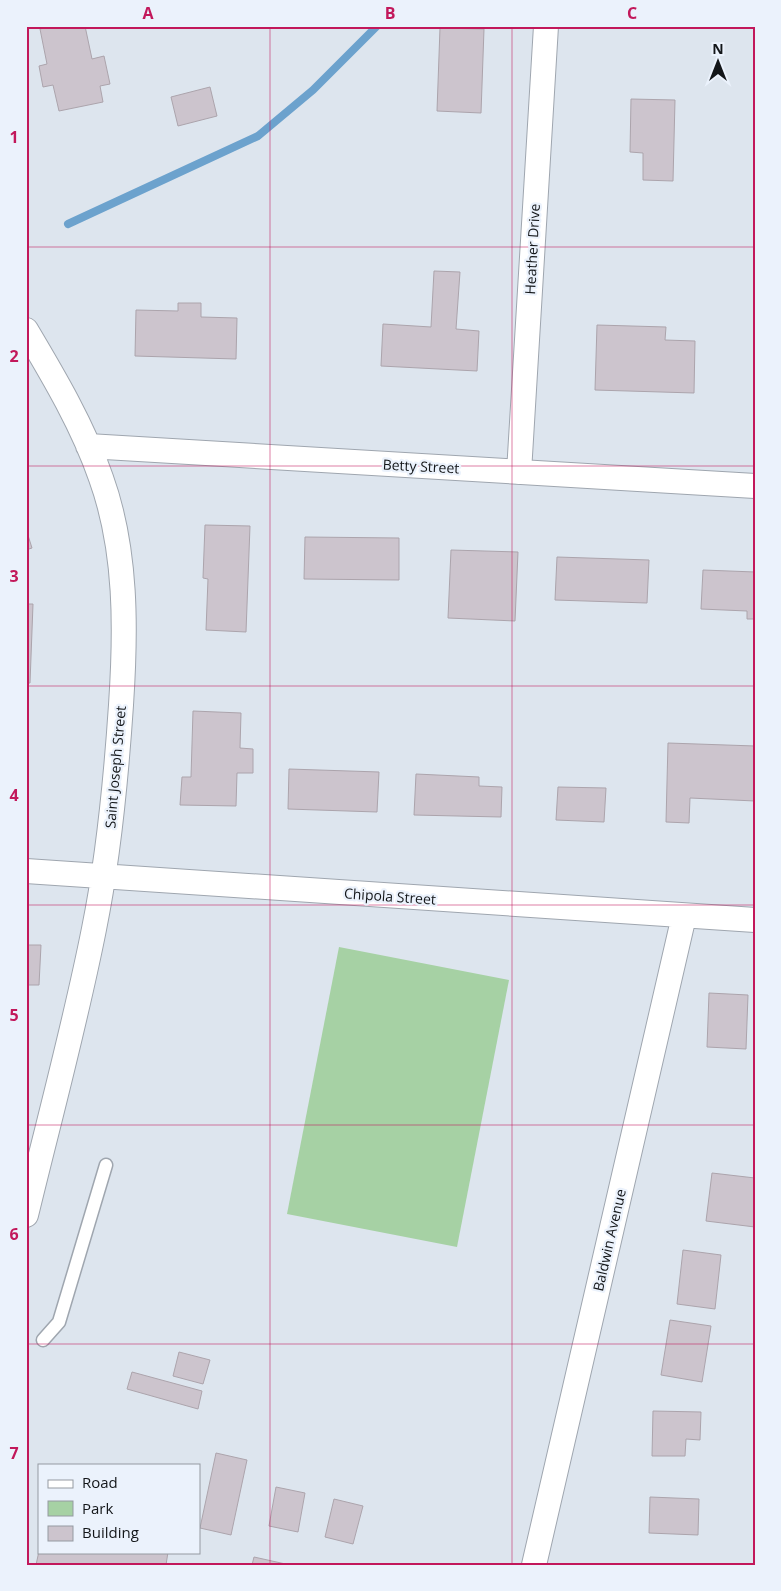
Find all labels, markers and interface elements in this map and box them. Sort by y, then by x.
text: A [142,2,154,24]
text: B [385,2,395,24]
text: C [627,2,637,24]
north arrow [694,38,744,88]
text: N [712,39,724,58]
text: 1 [9,126,19,148]
street label: Heather Drive [520,203,544,295]
text: 2 [9,345,19,367]
street label: Betty Street [382,455,460,477]
text: 3 [9,565,19,587]
street label: Saint Joseph Street [100,705,130,829]
text: 4 [9,784,19,806]
street label: Chipola Street [343,883,437,909]
text: 5 [9,1004,19,1026]
street label: Baldwin Avenue [588,1187,630,1293]
text: 6 [9,1223,19,1245]
text: 7 [9,1442,19,1464]
legend [38,1464,200,1554]
text: Road [82,1472,118,1492]
text: Park [82,1498,113,1518]
text: Building [82,1522,139,1542]

